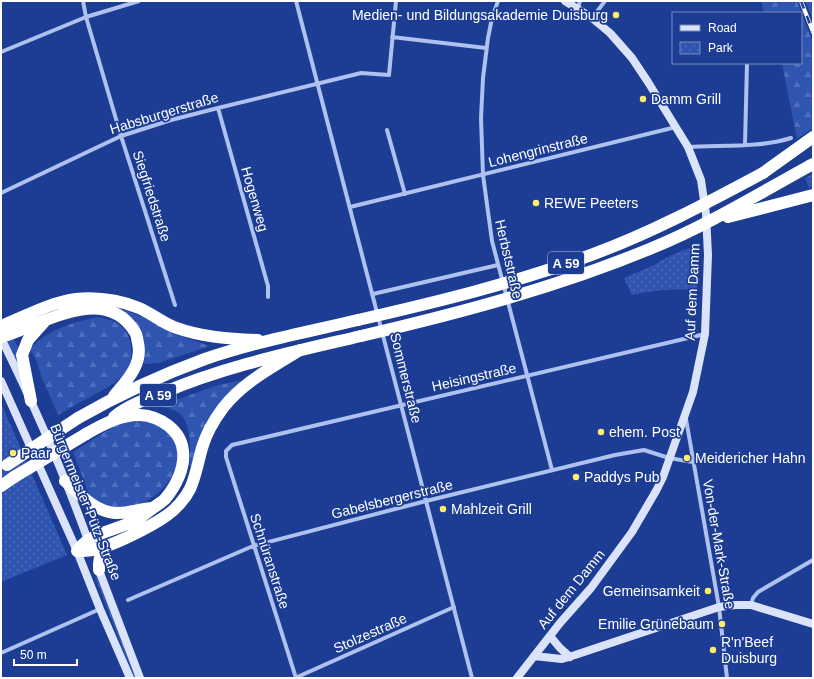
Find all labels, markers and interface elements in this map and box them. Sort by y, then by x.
place label: Medien- und Bildungsakademie Duisburg [352,7,608,23]
marker: Medien- und Bildungsakademie Duisburg [611,10,621,20]
legend [672,12,802,64]
text: Road [708,21,737,35]
text: Park [708,41,734,55]
street label: Habsburgerstraße [108,89,220,137]
place label: Damm Grill [651,91,721,107]
marker: Damm Grill [638,94,648,104]
street label: Lohengrinstraße [487,130,590,170]
street label: Siegfriedstraße [130,148,174,244]
street label: Hogenweg [238,165,272,233]
place label: REWE Peeters [544,195,638,211]
marker: REWE Peeters [531,198,541,208]
street label: Herbststraße [492,218,526,300]
street label: Auf dem Damm [681,243,703,341]
road number: A 59 [548,252,584,274]
street label: Sommerstraße [387,331,425,425]
street label: Heisingstraße [430,359,518,395]
road number: A 59 [140,384,176,406]
street label: Bürgermeister-Pütz-Straße [47,421,125,583]
place label: ehem. Post [609,424,680,440]
marker: ehem. Post [596,427,606,437]
place label: Paar [21,445,51,461]
marker: Paar [8,448,18,458]
place label: Meidericher Hahn [695,450,806,466]
marker: Meidericher Hahn [682,453,692,463]
place label: Paddys Pub [584,469,660,485]
marker: Paddys Pub [571,472,581,482]
street label: Gabelsbergerstraße [330,476,455,522]
street label: Von-der-Mark-Straße [700,478,738,610]
place label: Mahlzeit Grill [451,501,532,517]
marker: Mahlzeit Grill [438,504,448,514]
street label: Schnüranstraße [247,511,293,611]
street label: Auf dem Damm [534,546,608,632]
place label: Gemeinsamkeit [603,583,700,599]
marker: Gemeinsamkeit [703,586,713,596]
street label: Stolzestraße [331,610,409,656]
place label: Emilie Grünebaum [598,616,714,632]
marker: Emilie Grünebaum [717,619,727,629]
place label: R'n'Beef Duisburg [721,634,777,666]
scale bar [14,641,77,667]
marker: R'n'Beef Duisburg [708,645,718,655]
text: 50 m [20,648,47,662]

